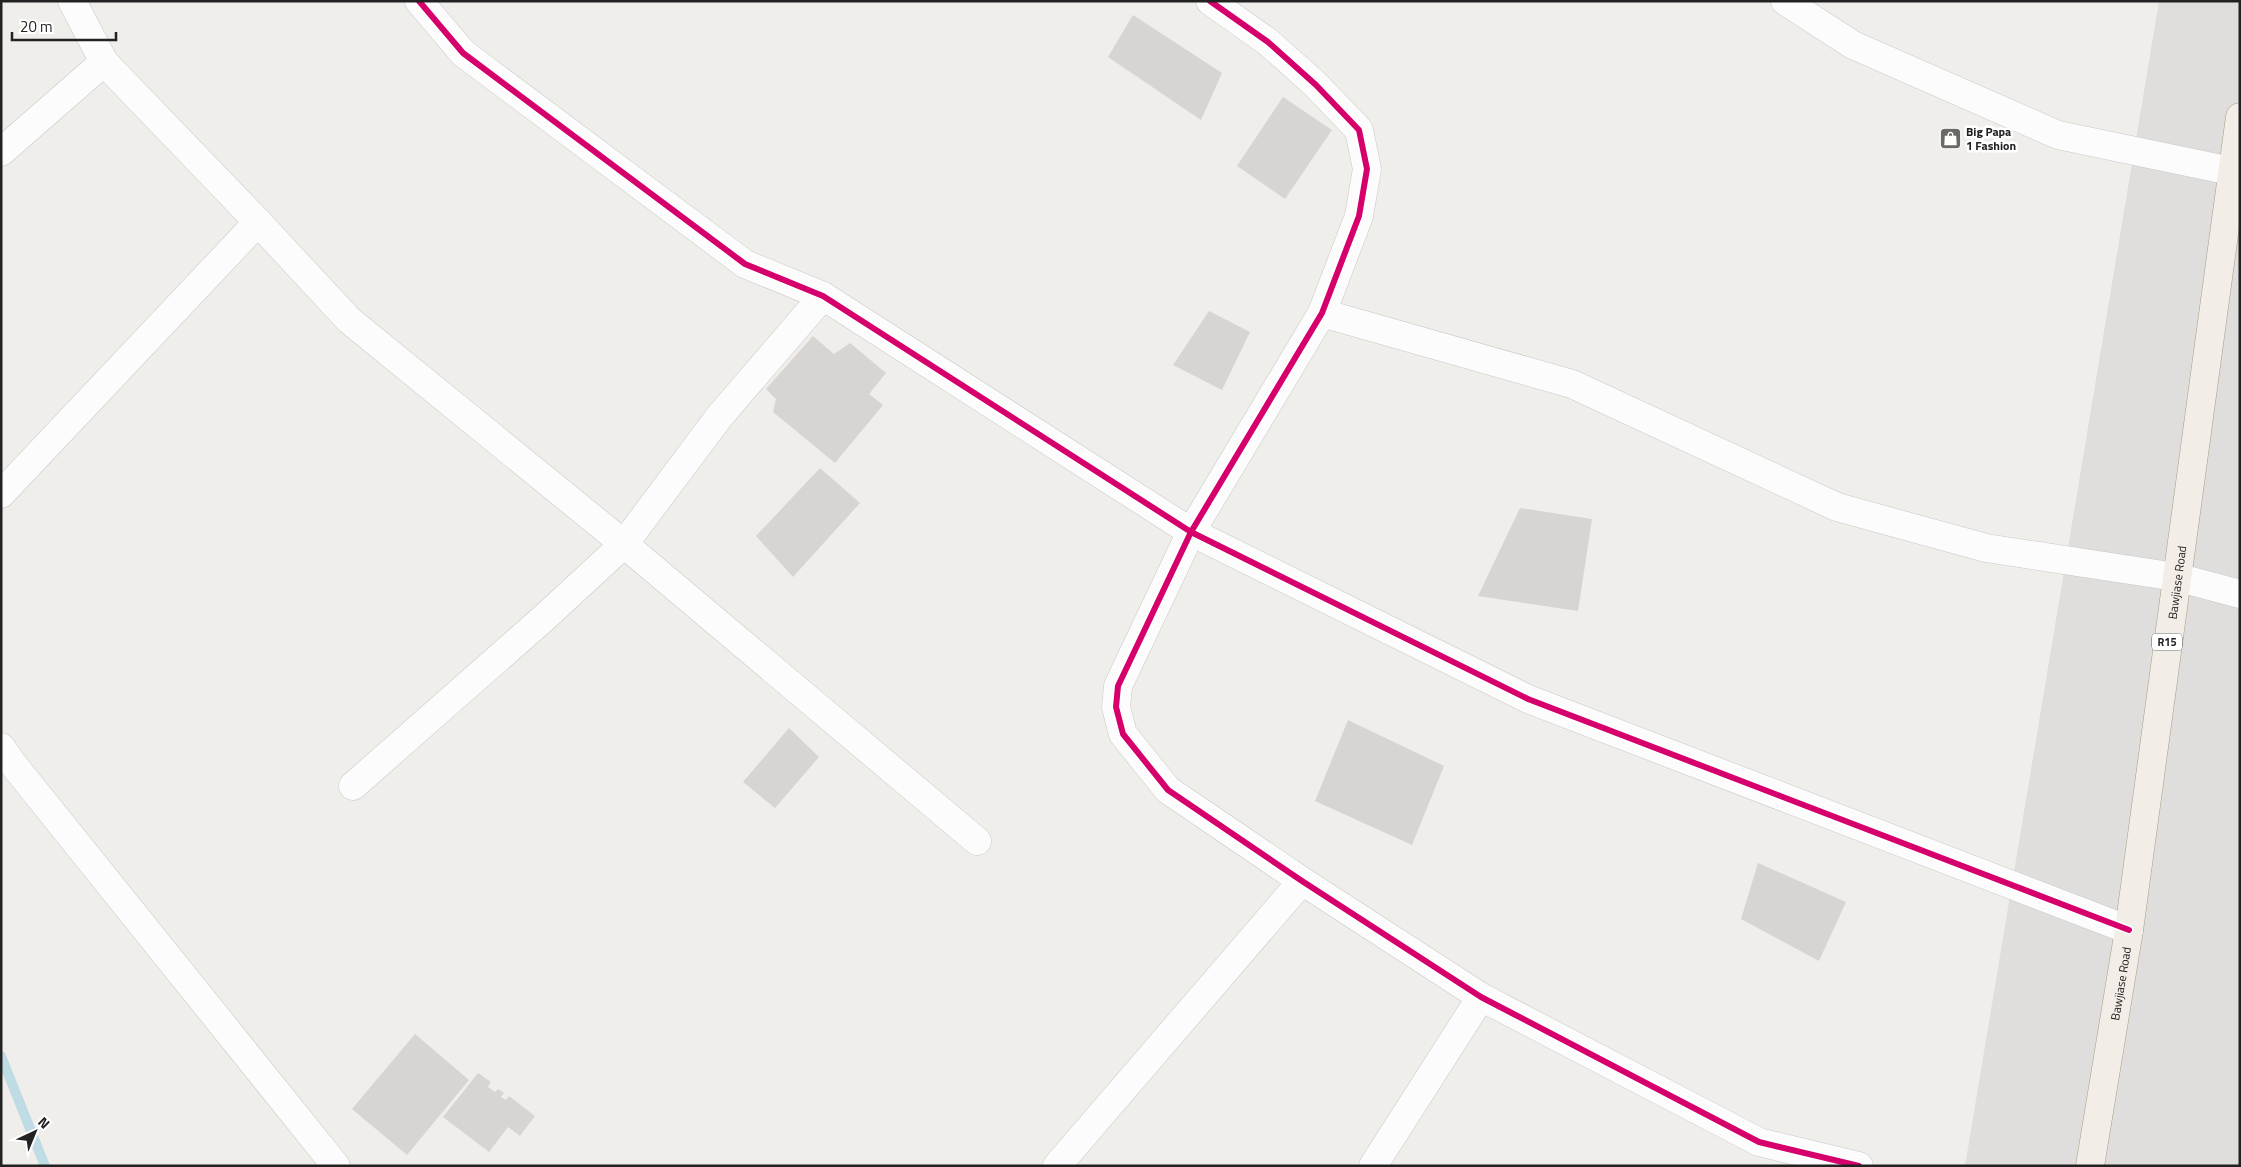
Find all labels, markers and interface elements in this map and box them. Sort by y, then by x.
scale bar [12,10,116,42]
text: 20 m [20,15,53,38]
place label: Big Papa 1 Fashion [1966,122,2016,155]
shop icon: Big Papa 1 Fashion [1938,126,1962,150]
street label: Bawjiase Road [2162,544,2191,620]
road number: R15 [2152,634,2182,650]
street label: Bawjiase Road [2105,945,2136,1022]
north arrow [10,1107,60,1157]
text: N [34,1111,55,1133]

